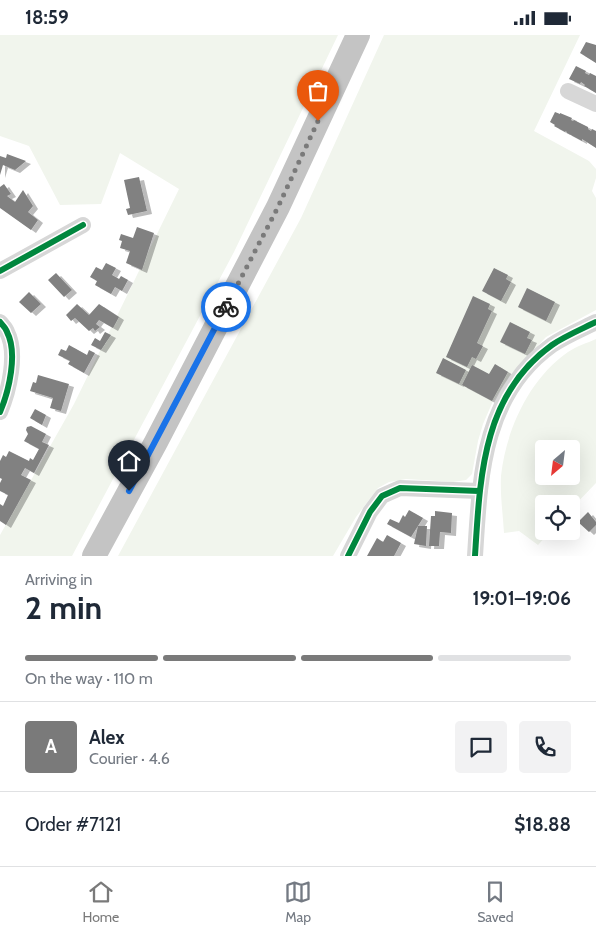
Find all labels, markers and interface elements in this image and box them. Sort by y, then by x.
text: 18:59 [25,6,69,29]
pin [297,70,339,121]
icon: bag [304,77,332,105]
courier [201,282,251,332]
icon: bike [212,293,240,321]
pin [108,440,150,491]
north arrow [535,440,580,485]
map controls [535,440,580,540]
icon: home [115,447,143,475]
button: locate [535,495,580,540]
text: Arriving in [25,570,92,589]
text: 19:01–19:06 [472,587,571,610]
text: 2 min [25,588,102,627]
text: On the way · 110 m [25,669,153,688]
button: chat [455,721,507,773]
button: phone [519,721,571,773]
text: Alex [89,726,125,749]
text: A [45,735,57,758]
text: Courier · 4.6 [89,749,170,768]
text: Order #7121 [25,813,121,836]
text: $18.88 [514,813,571,836]
tab: Home [82,878,119,926]
tab: Map [284,878,312,926]
tab: Saved [477,878,514,926]

